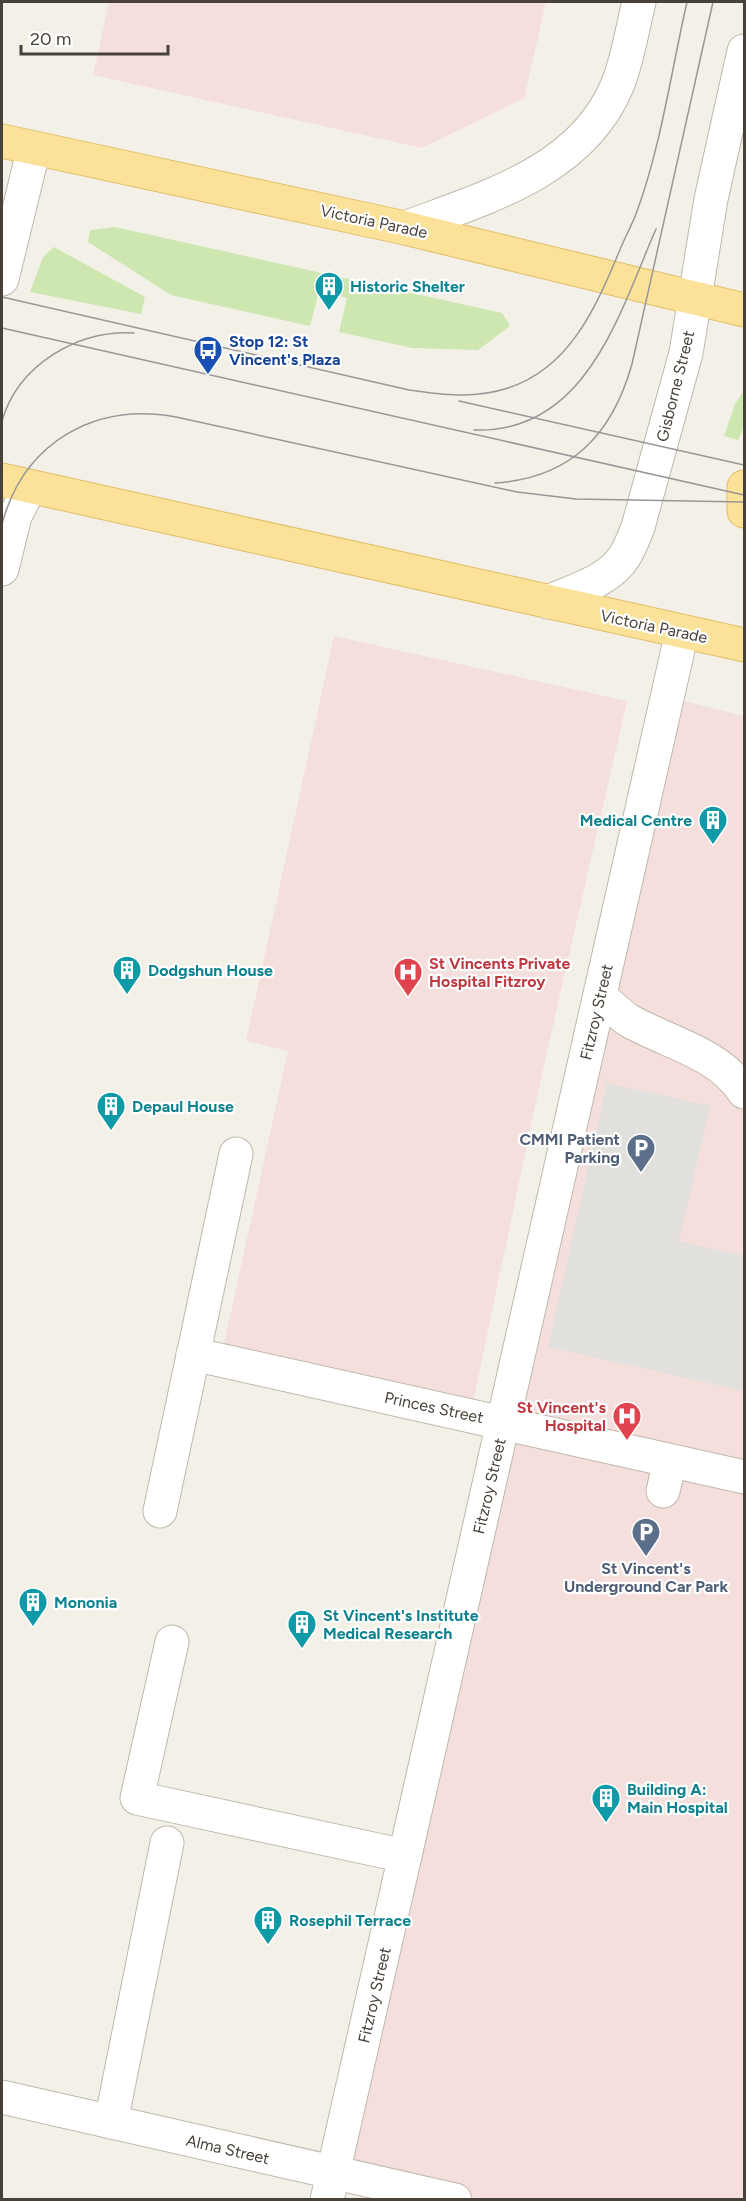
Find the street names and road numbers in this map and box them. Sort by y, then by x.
street label: Victoria Parade [319,201,429,242]
street label: Gisborne Street [653,329,698,444]
street label: Victoria Parade [599,606,709,647]
street label: Fitzroy Street [576,962,617,1062]
street label: Princes Street [383,1388,485,1427]
street label: Fitzroy Street [469,1436,510,1536]
street label: Fitzroy Street [354,1945,395,2045]
street label: Alma Street [184,2131,271,2168]

